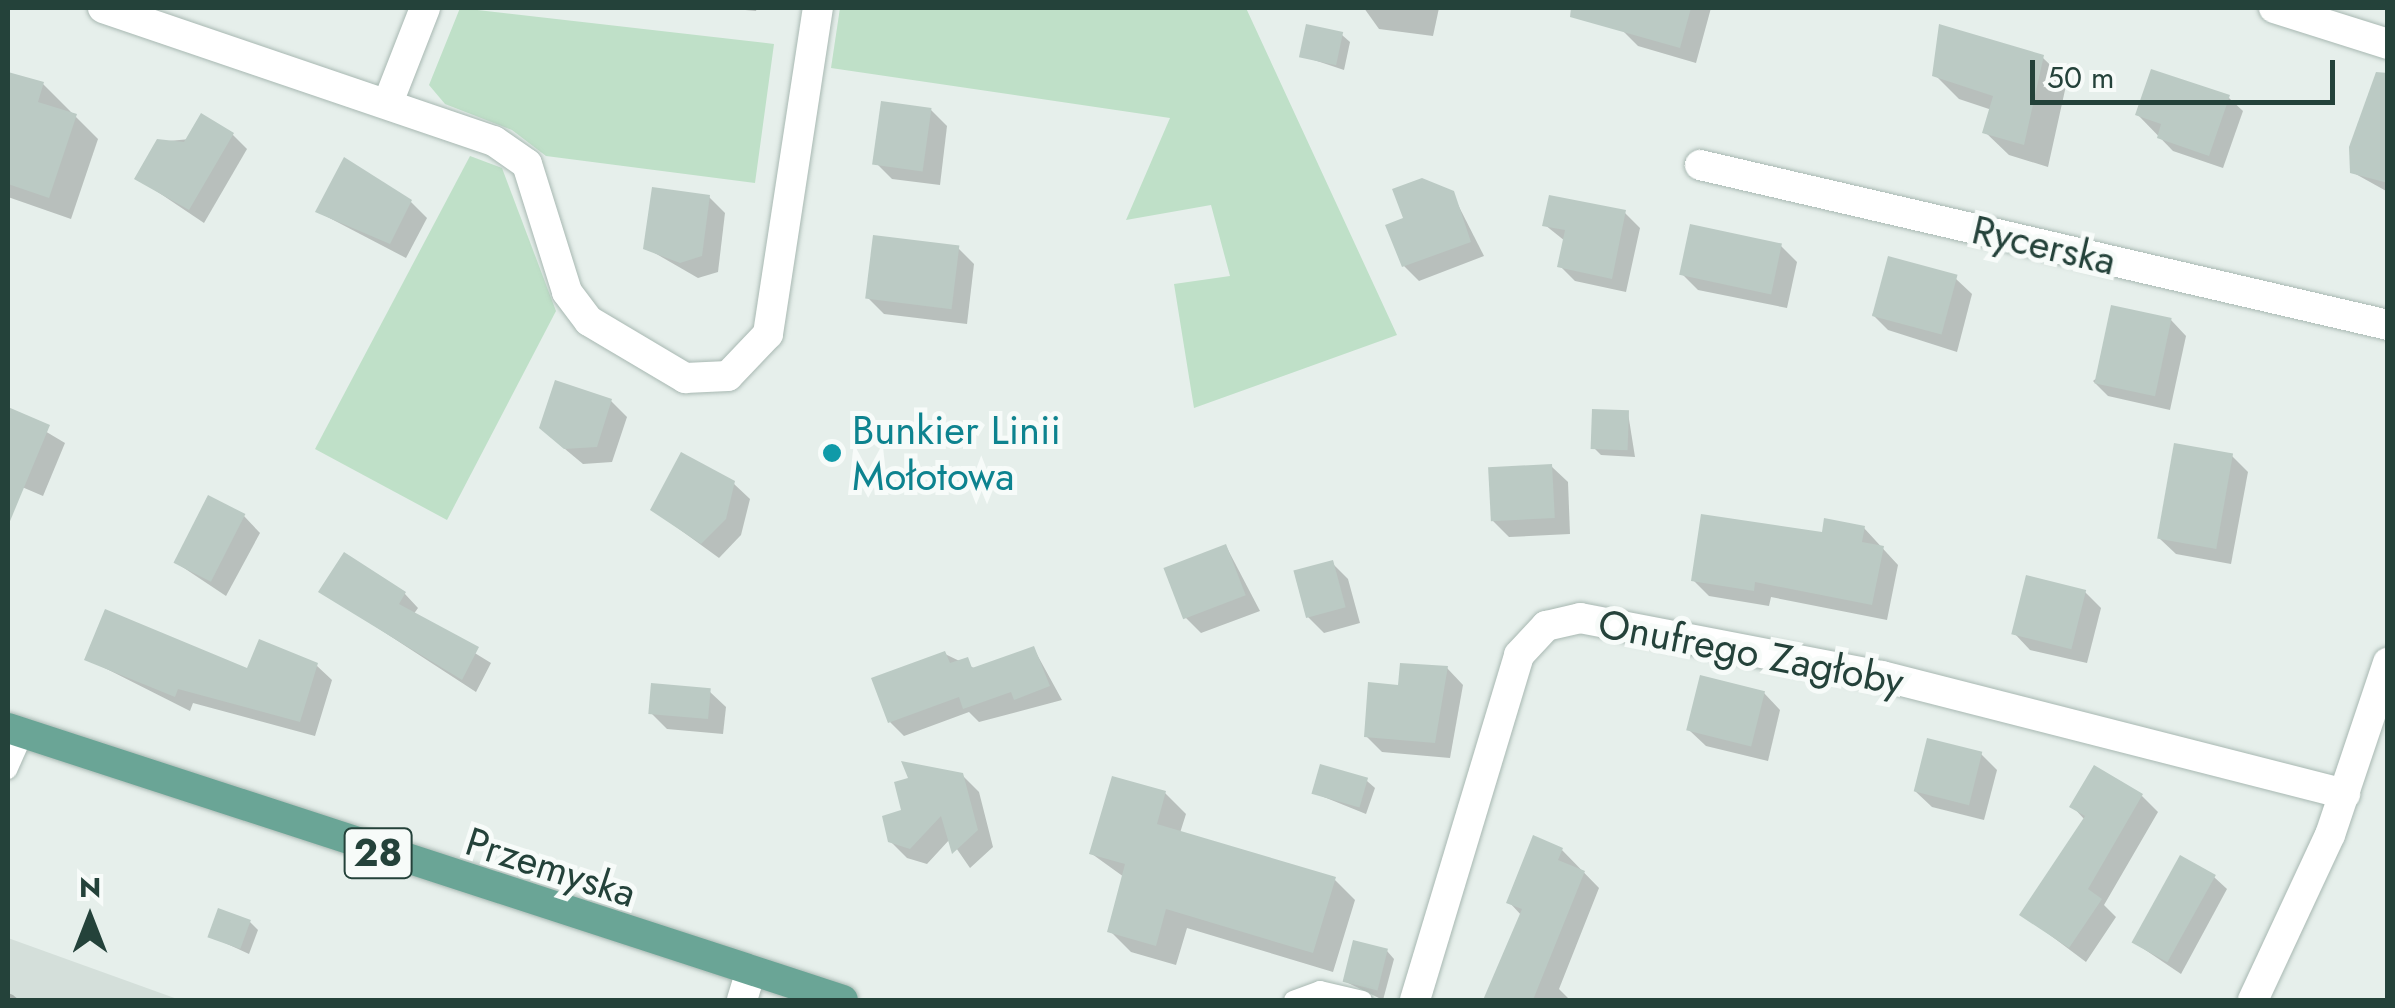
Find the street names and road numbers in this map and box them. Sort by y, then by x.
street label: Rycerska [1968,205,2120,285]
street label: Onufrego Zagłoby [1594,599,1908,705]
street label: Przemyska [460,817,642,917]
road number: 28 [343,820,413,886]

